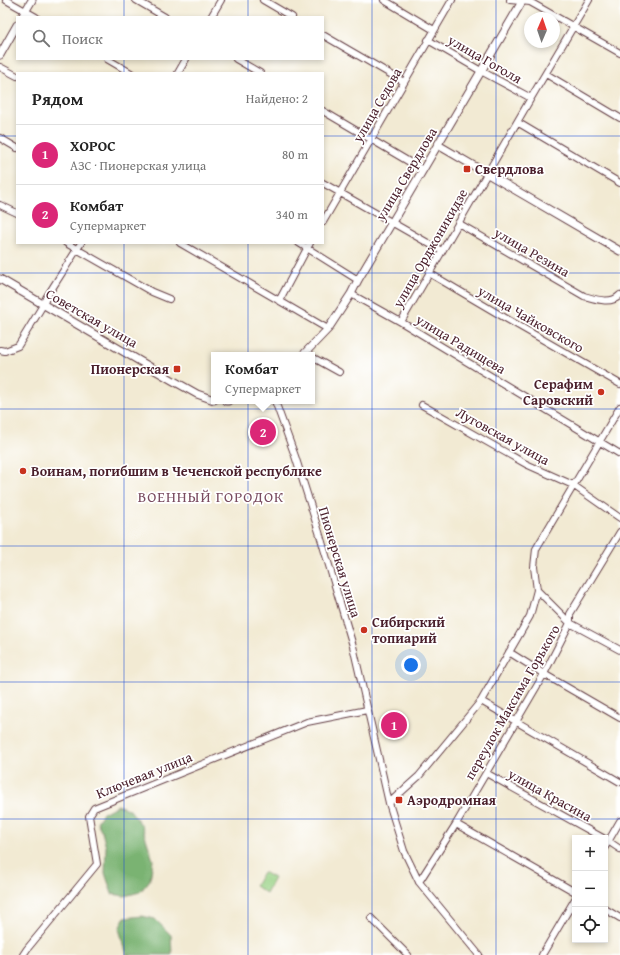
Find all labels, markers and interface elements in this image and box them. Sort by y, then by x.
north arrow [524,12,560,48]
search box [16,16,324,60]
icon: search [30,27,52,49]
text: Поиск [62,28,103,49]
street label: улица Гоголя [443,29,526,88]
street label: улица Седова [347,64,407,147]
text: Рядом [32,86,83,111]
text: Найдено: 2 [246,89,308,108]
street label: улица Свердлова [370,123,442,225]
text: ХОРОС [70,135,116,156]
text: 1 [42,145,48,164]
text: 80 m [282,145,308,164]
text: АЗС · Пионерская улица [70,156,206,175]
place label: Свердлова [475,159,545,179]
marker: Свердлова [462,164,472,174]
street label: улица Орджоникидзе [387,184,472,312]
text: Комбат [70,195,123,216]
text: 2 [42,205,48,224]
text: 340 m [276,205,308,224]
text: Супермаркет [70,216,146,235]
street label: улица Резина [490,222,574,282]
street label: улица Чайковского [473,280,588,358]
street label: Советская улица [42,284,142,353]
street label: улица Радищева [411,309,510,379]
popup [211,352,315,404]
text: Комбат [225,358,278,379]
place label: Пионерская [91,359,170,379]
marker: Пионерская [172,364,182,374]
place label: Серафим Саровский [523,374,593,410]
text: Супермаркет [225,379,301,398]
marker: Серафим Саровский [596,387,606,397]
street label: Луговская улица [453,402,554,470]
pin: 2 [250,417,276,447]
place label: Воинам, погибшим в Чеченской республике [31,461,322,481]
marker: Воинам, погибшим в Чеченской республике [18,466,28,476]
district label: ВОЕННЫЙ ГОРОДОК [138,486,284,507]
street label: Пионерская улица [314,504,366,620]
place label: Сибирский топиарий [372,612,445,648]
street label: переулок Максима Горького [459,621,565,783]
marker: Сибирский топиарий [359,625,369,635]
your location [401,655,421,675]
pin: 1 [381,710,407,740]
street label: Ключевая улица [93,747,195,803]
street label: улица Красина [504,763,596,826]
place label: Аэродромная [407,790,497,810]
marker: Аэродромная [394,795,404,805]
map controls [572,835,608,943]
button: + [572,835,608,871]
button: − [572,871,608,907]
button: locate [572,907,608,943]

